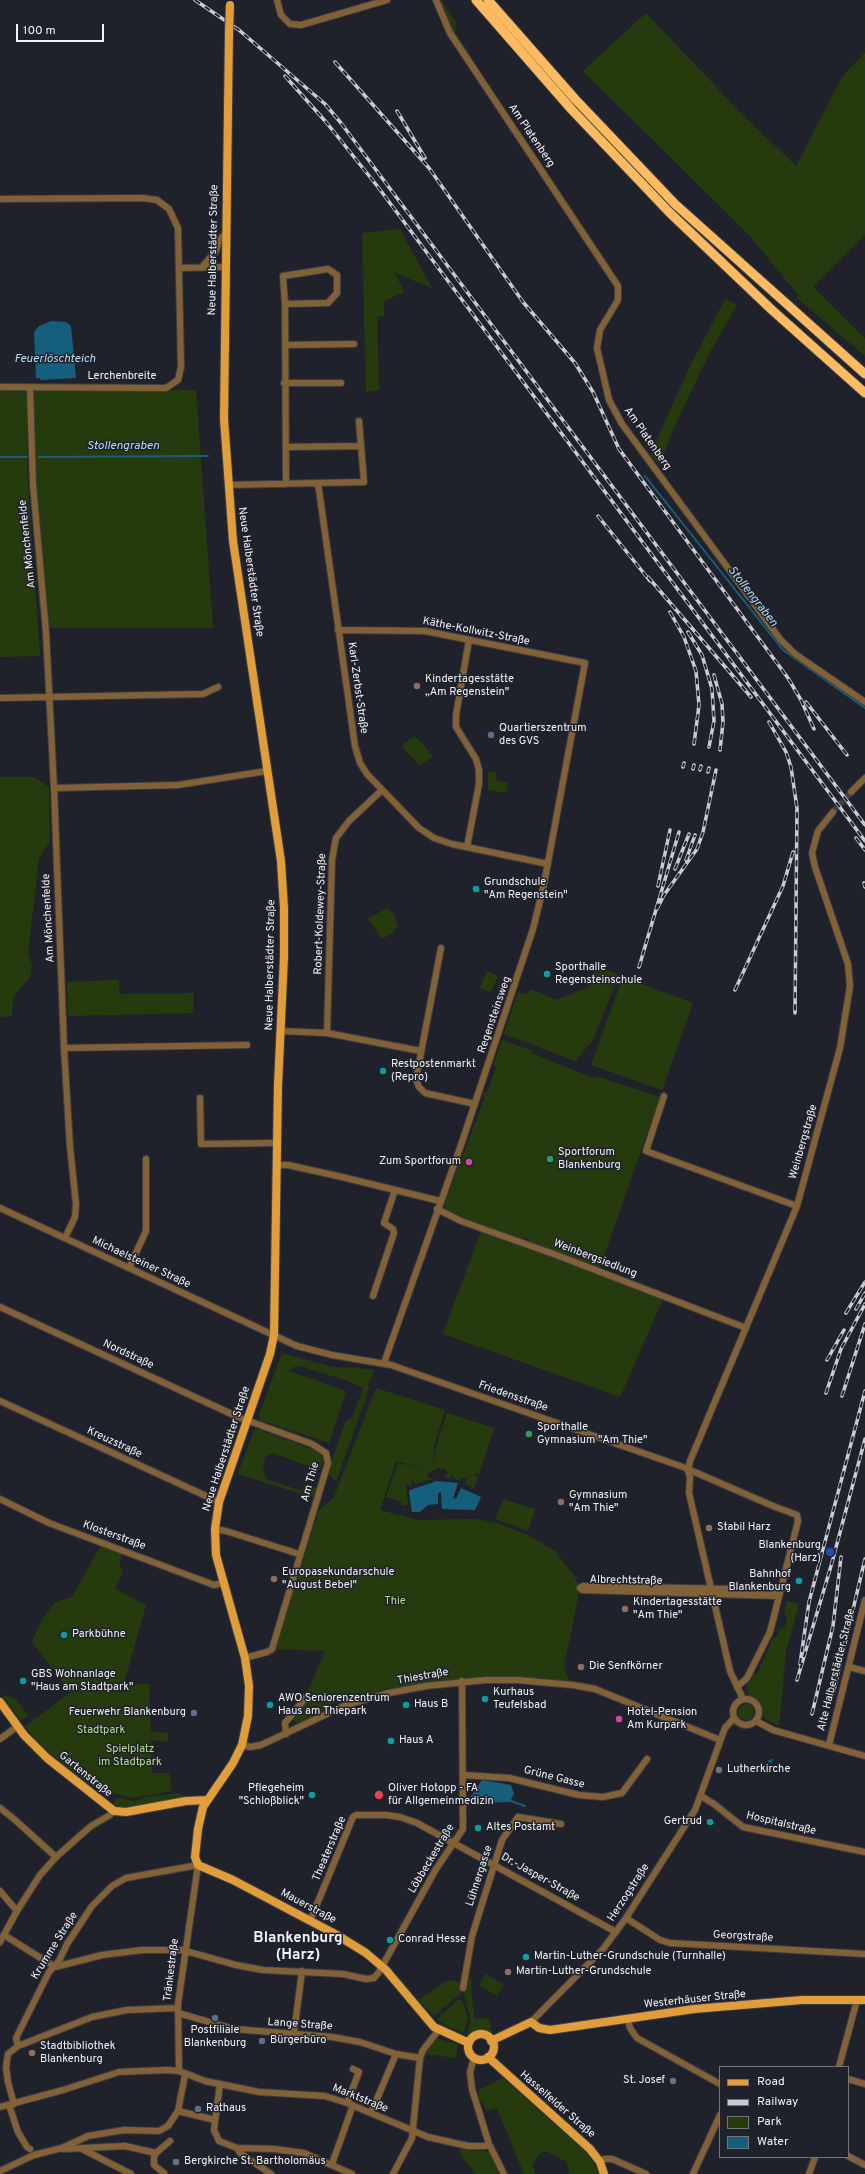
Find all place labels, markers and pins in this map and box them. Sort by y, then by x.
place label: Kindertagesstätte „Am Regenstein" [425,673,514,699]
marker: Kindertagesstätte „Am Regenstein" [412,681,422,691]
place label: Quartierszentrum des GVS [499,722,587,748]
marker: Quartierszentrum des GVS [486,730,496,740]
place label: Grundschule "Am Regenstein" [484,876,568,902]
marker: Grundschule "Am Regenstein" [471,884,481,894]
place label: Sporthalle Regensteinschule [555,961,642,987]
marker: Sporthalle Regensteinschule [542,969,552,979]
place label: Restpostenmarkt (Repro) [391,1058,476,1084]
marker: Restpostenmarkt (Repro) [378,1066,388,1076]
place label: Sportforum Blankenburg [558,1146,621,1172]
marker: Sportforum Blankenburg [545,1154,555,1164]
place label: Zum Sportforum [379,1155,461,1169]
marker: Zum Sportforum [464,1157,474,1167]
place label: Sporthalle Gymnasium "Am Thie" [537,1421,647,1447]
marker: Sporthalle Gymnasium "Am Thie" [524,1429,534,1439]
place label: Gymnasium "Am Thie" [569,1489,627,1515]
marker: Gymnasium "Am Thie" [556,1497,566,1507]
place label: Stabil Harz [717,1521,771,1535]
marker: Stabil Harz [704,1523,714,1533]
place label: Blankenburg (Harz) [758,1539,821,1565]
marker: Blankenburg (Harz) [824,1546,836,1558]
place label: Europasekundarschule "August Bebel" [282,1566,394,1592]
place label: Bahnhof Blankenburg [728,1568,791,1594]
marker: Europasekundarschule "August Bebel" [269,1574,279,1584]
marker: Bahnhof Blankenburg [794,1576,804,1586]
place label: Kindertagesstätte "Am Thie" [633,1596,722,1622]
marker: Kindertagesstätte "Am Thie" [620,1604,630,1614]
place label: Parkbühne [72,1628,126,1642]
marker: Parkbühne [59,1630,69,1640]
place label: Die Senfkörner [589,1660,663,1674]
marker: Die Senfkörner [576,1662,586,1672]
place label: GBS Wohnanlage "Haus am Stadtpark" [31,1668,134,1694]
marker: GBS Wohnanlage "Haus am Stadtpark" [18,1676,28,1686]
place label: Kurhaus Teufelsbad [493,1686,546,1712]
place label: AWO Seniorenzentrum Haus am Thiepark [278,1692,390,1718]
marker: Kurhaus Teufelsbad [480,1694,490,1704]
place label: Haus B [414,1698,448,1712]
marker: AWO Seniorenzentrum Haus am Thiepark [265,1700,275,1710]
marker: Haus B [401,1700,411,1710]
place label: Feuerwehr Blankenburg [69,1706,186,1720]
place label: Hotel-Pension Am Kurpark [627,1706,697,1732]
marker: Feuerwehr Blankenburg [189,1708,199,1718]
marker: Hotel-Pension Am Kurpark [614,1714,624,1724]
place label: Haus A [399,1734,434,1748]
marker: Haus A [386,1736,396,1746]
place label: Lutherkirche [727,1763,790,1777]
marker: Lutherkirche [714,1765,724,1775]
place label: Pflegeheim "Schloßblick" [239,1782,304,1808]
place label: Oliver Hotopp - FA für Allgemeinmedizin [388,1782,494,1808]
marker: Oliver Hotopp - FA für Allgemeinmedizin [373,1789,385,1801]
marker: Pflegeheim "Schloßblick" [307,1790,317,1800]
place label: Gertrud [664,1815,702,1829]
marker: Gertrud [705,1817,715,1827]
place label: Altes Postamt [486,1821,555,1835]
marker: Altes Postamt [473,1823,483,1833]
place label: Conrad Hesse [398,1933,466,1947]
marker: Conrad Hesse [385,1935,395,1945]
place label: Martin-Luther-Grundschule (Turnhalle) [534,1950,726,1964]
marker: Martin-Luther-Grundschule (Turnhalle) [521,1952,531,1962]
place label: Martin-Luther-Grundschule [516,1965,651,1979]
marker: Martin-Luther-Grundschule [503,1967,513,1977]
marker: Postfiliale Blankenburg [210,2013,220,2023]
place label: Postfiliale Blankenburg [184,2024,246,2050]
place label: Bürgerbüro [270,2034,326,2048]
marker: Bürgerbüro [257,2036,267,2046]
place label: Stadtbibliothek Blankenburg [40,2040,116,2066]
marker: Stadtbibliothek Blankenburg [27,2048,37,2058]
place label: St. Josef [623,2074,665,2088]
marker: St. Josef [668,2076,678,2086]
place label: Rathaus [206,2102,246,2116]
marker: Rathaus [193,2104,203,2114]
place label: Bergkirche St. Bartholomäus [184,2155,326,2169]
marker: Bergkirche St. Bartholomäus [171,2157,181,2167]

